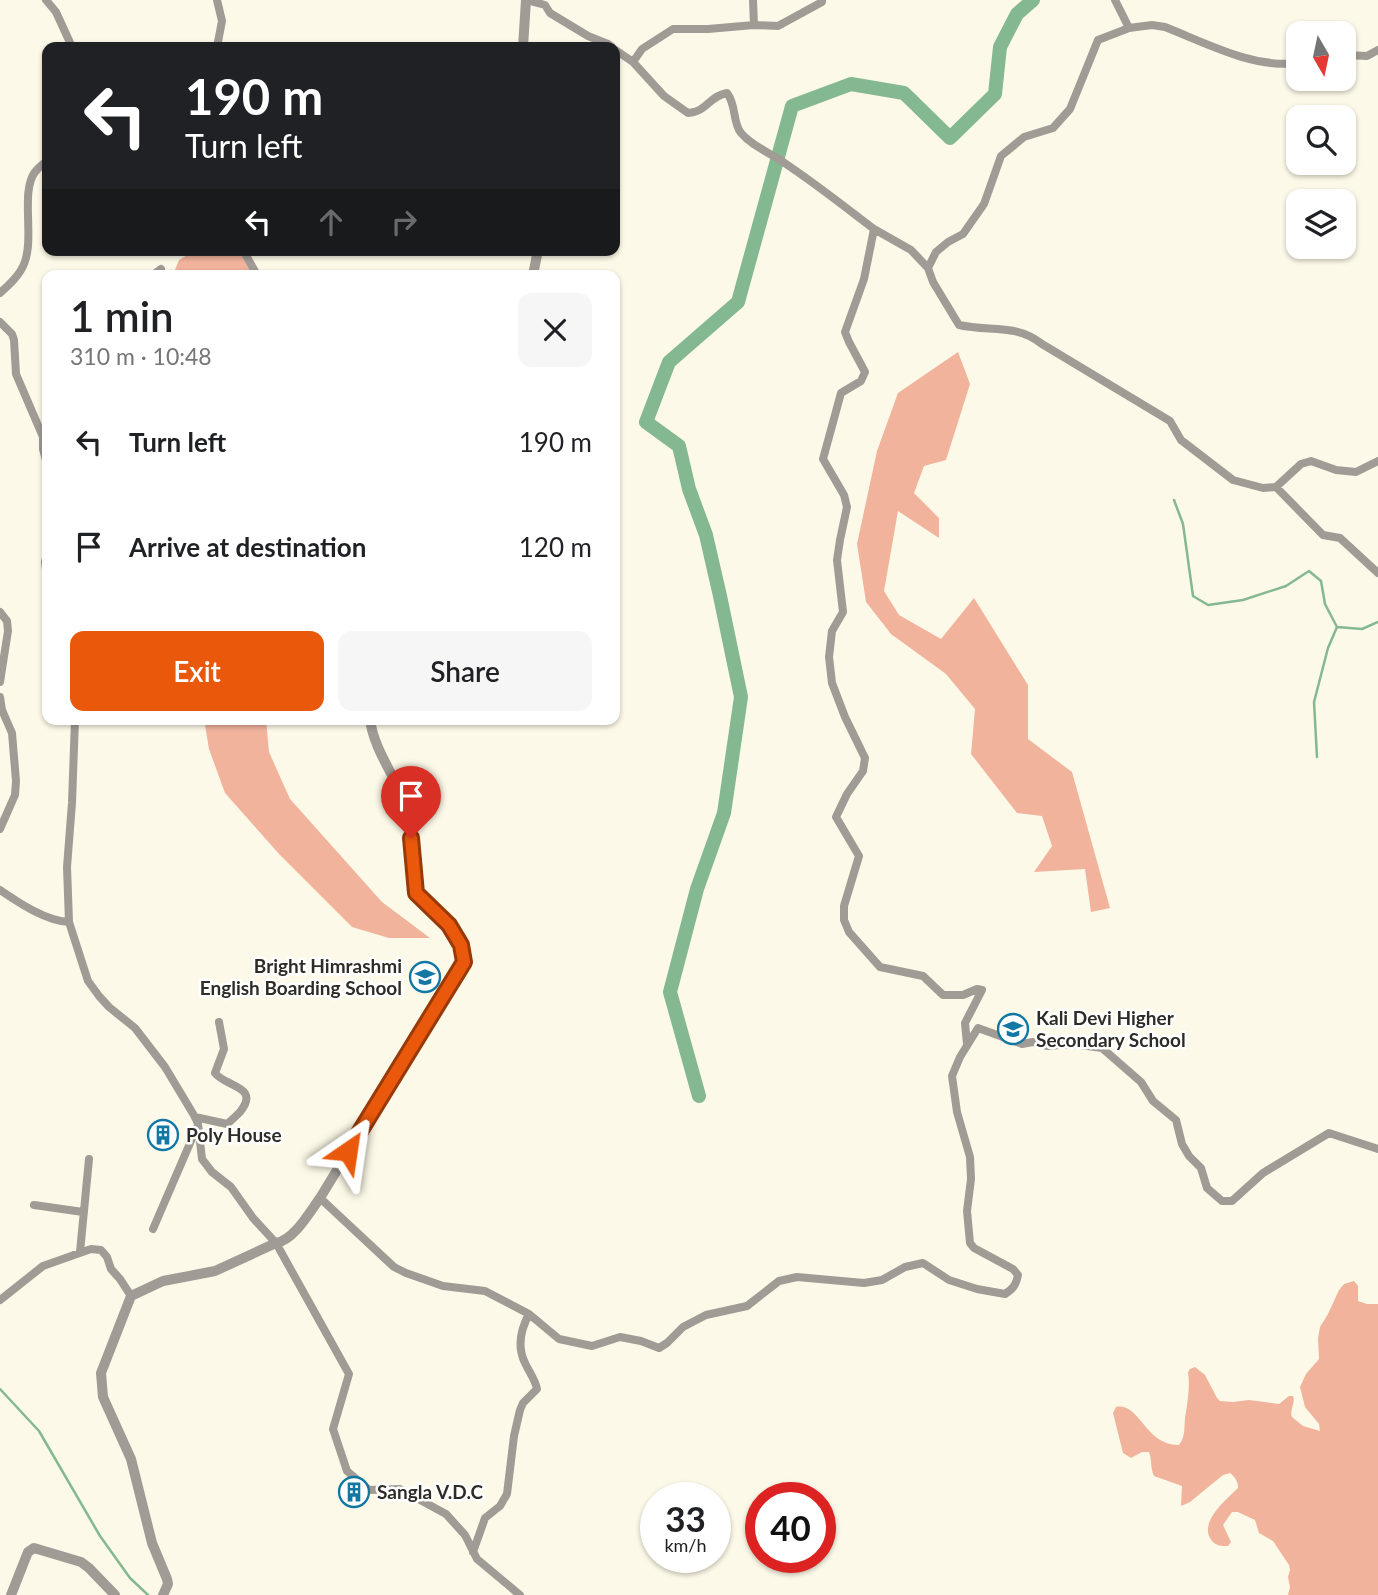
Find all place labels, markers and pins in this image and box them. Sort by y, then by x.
pin [381,766,441,838]
place label: Bright Himrashmi English Boarding School [200,954,402,999]
school or university icon: Bright Himrashmi English Boarding School [408,960,442,994]
place label: Kali Devi Higher Secondary School [1036,1006,1186,1051]
school or university icon: Kali Devi Higher Secondary School [996,1012,1030,1046]
building icon: Poly House [146,1118,180,1152]
place label: Poly House [186,1123,282,1146]
building icon: Sangla V.D.C [337,1475,371,1509]
place label: Sangla V.D.C [377,1480,484,1503]

